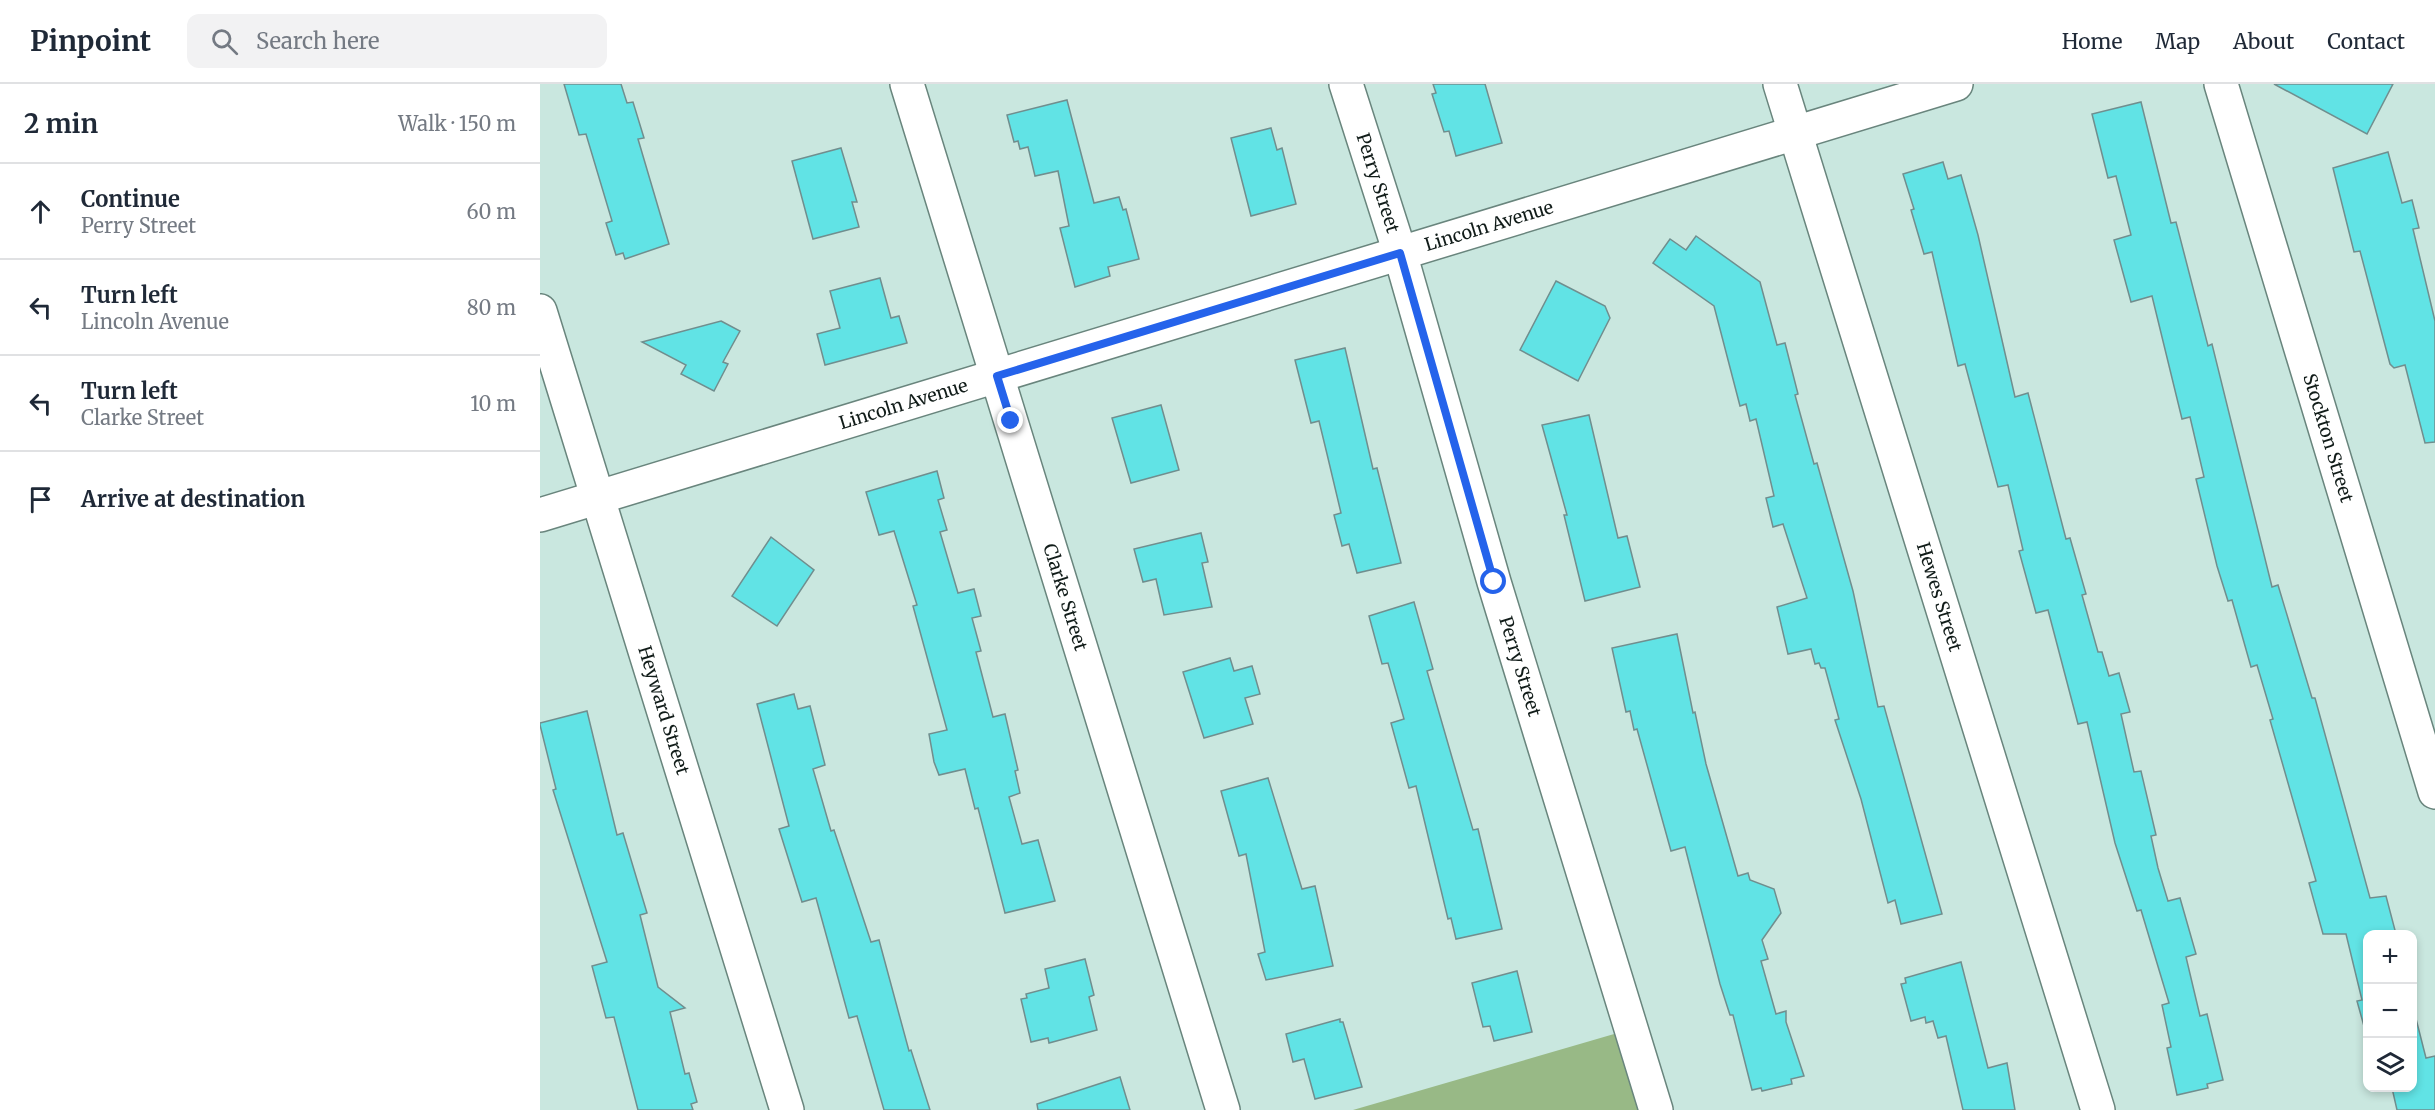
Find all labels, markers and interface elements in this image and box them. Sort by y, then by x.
search box [187,14,607,68]
text: Pinpoint [30,23,151,59]
icon: search [208,25,241,58]
text: Search here [256,27,379,55]
text: Home [2062,28,2122,55]
text: Map [2155,28,2200,55]
text: About [2233,28,2294,55]
text: Contact [2327,28,2405,55]
text: 2 min [24,107,98,140]
text: Walk · 150 m [398,111,516,136]
street label: Perry Street [1351,130,1405,236]
text: Continue [81,185,180,213]
icon: ahead [24,195,57,228]
street label: Lincoln Avenue [1422,195,1556,256]
text: 60 m [466,199,516,224]
text: Perry Street [81,213,196,238]
text: Turn left [81,281,178,309]
icon: left [24,291,57,324]
text: 80 m [467,295,516,320]
text: Lincoln Avenue [81,309,229,334]
street label: Stockton Street [2298,371,2359,505]
street label: Lincoln Avenue [836,373,970,434]
text: Turn left [81,377,178,405]
icon: left [24,387,57,420]
text: 10 m [470,391,516,416]
text: Clarke Street [81,405,204,430]
route end [997,407,1023,433]
icon: arrive [24,483,57,516]
text: Arrive at destination [81,485,305,513]
street label: Hewes Street [1912,539,1967,654]
street label: Clarke Street [1038,541,1093,653]
route start [1480,568,1506,594]
street label: Perry Street [1494,614,1547,719]
street label: Heyward Street [633,643,695,778]
map controls [2363,930,2417,1092]
button: + [2363,930,2417,984]
button: − [2363,984,2417,1038]
button: layers [2363,1038,2417,1092]

